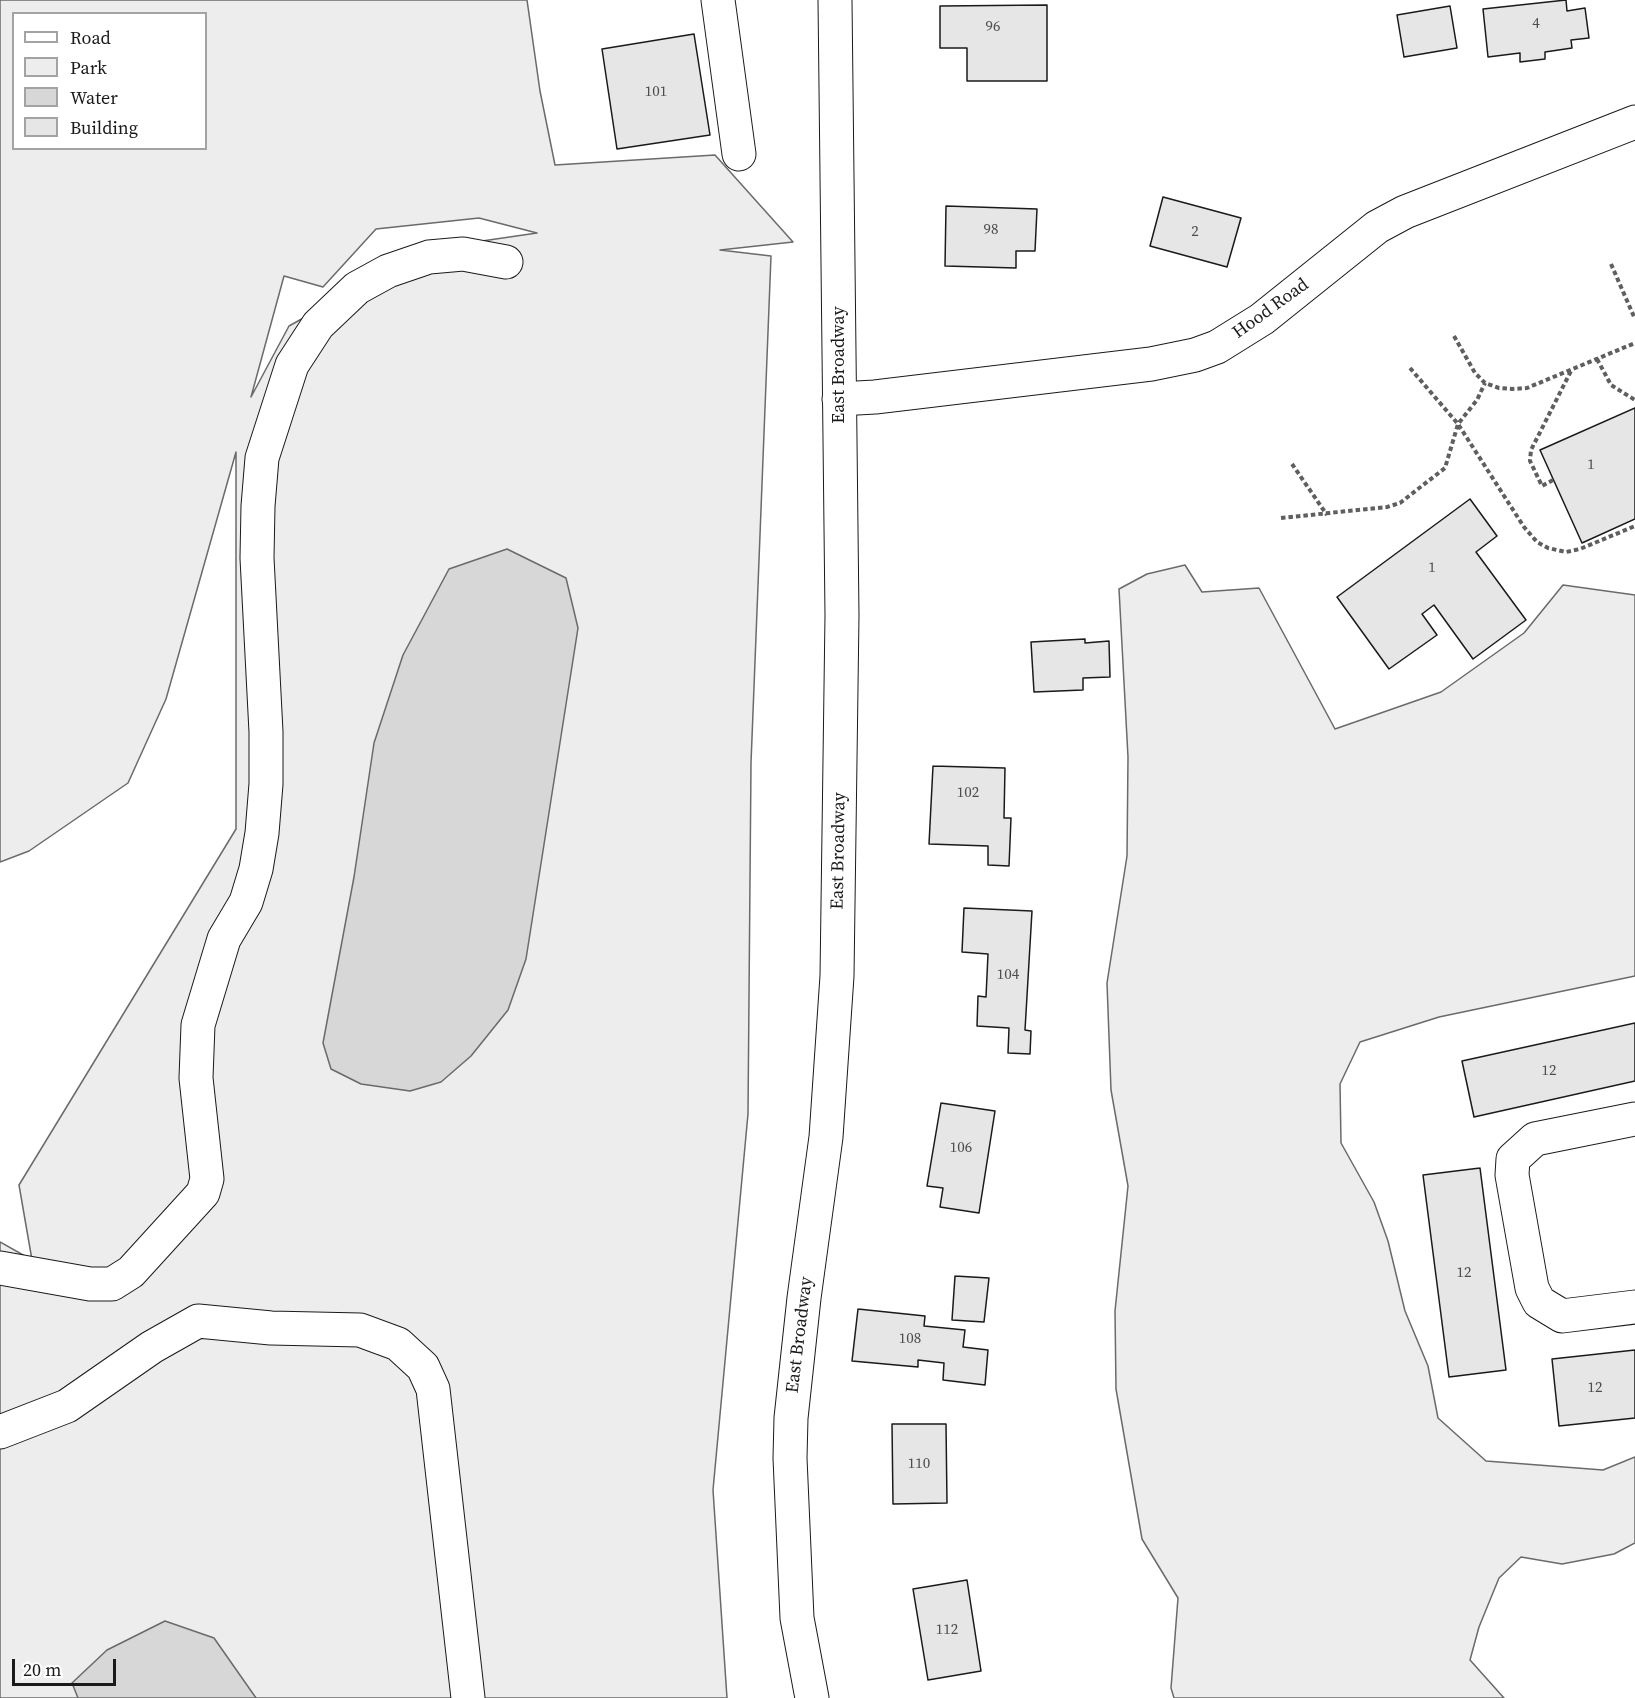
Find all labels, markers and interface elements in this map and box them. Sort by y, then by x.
legend [12,12,207,150]
house number: 4 [1532,15,1540,33]
house number: 96 [986,18,1000,36]
text: Road [70,25,111,50]
text: Park [70,55,107,80]
house number: 101 [645,83,667,101]
text: Water [70,85,118,110]
text: Building [70,115,138,140]
house number: 98 [984,221,998,239]
house number: 2 [1191,223,1199,241]
street label: Hood Road [1229,274,1313,344]
street label: East Broadway [828,306,850,424]
house number: 1 [1587,456,1595,474]
house number: 1 [1428,559,1436,577]
house number: 102 [957,784,979,802]
street label: East Broadway [827,792,851,910]
house number: 104 [997,966,1019,984]
house number: 12 [1542,1062,1556,1080]
house number: 106 [950,1139,972,1157]
house number: 12 [1457,1264,1471,1282]
street label: East Broadway [782,1275,818,1395]
house number: 108 [899,1330,921,1348]
house number: 12 [1588,1379,1602,1397]
house number: 110 [908,1455,930,1473]
house number: 112 [936,1621,958,1639]
scale bar [15,1647,118,1685]
text: 20 m [23,1657,61,1682]

